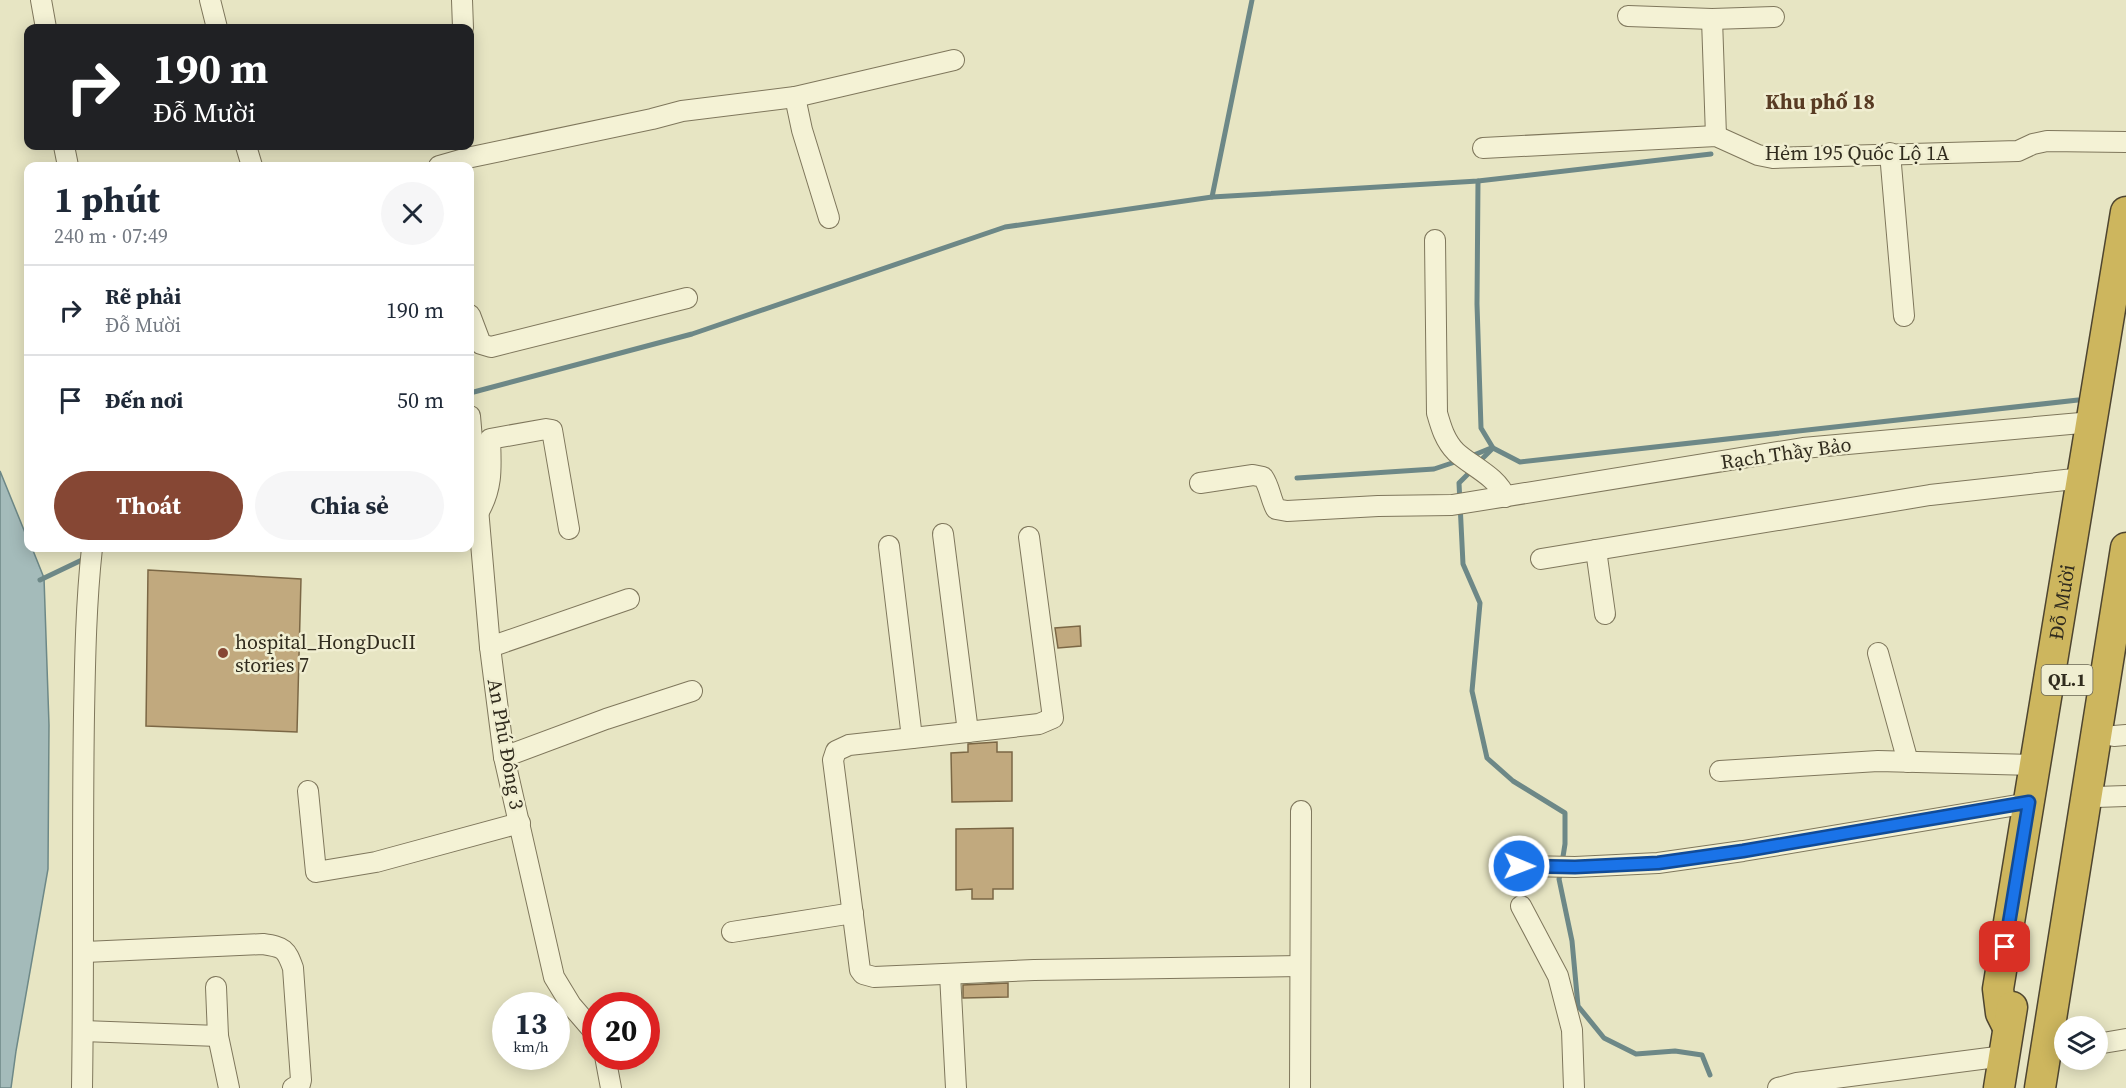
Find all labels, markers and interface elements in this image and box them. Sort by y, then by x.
text: 190 m [153,39,268,97]
icon: right [54,48,132,126]
district label: Khu phố 18 [1765,87,1875,116]
text: Đỗ Mười [153,94,256,131]
street label: Hẻm 195 Quốc Lộ 1A [1765,139,1950,167]
text: 1 phút [54,175,160,224]
button: close [381,182,444,245]
text: 240 m · 07:49 [54,222,168,250]
text: Rẽ phải [105,281,181,311]
icon: right [54,294,87,327]
text: 190 m [386,295,444,325]
text: Đỗ Mười [105,311,181,339]
icon: arrive [54,384,87,417]
text: Đến nơi [105,385,183,415]
text: 50 m [397,385,444,415]
street label: Rạch Thầy Bảo [1719,430,1853,476]
button: Thoát [54,471,243,540]
button: Chia sẻ [255,471,444,540]
street label: Đỗ Mười [2042,562,2082,642]
place label: hospital_HongDucII stories 7 [235,628,416,679]
marker: hospital_HongDucII stories 7 [216,646,230,660]
road number: QL.1 [2042,665,2092,695]
street label: An Phú Đông 3 [481,676,531,812]
position arrow [1487,834,1551,898]
pin [1979,921,2030,972]
icon: arrive [1988,930,2021,963]
speed limit sign: 20 [582,992,660,1070]
text: 13 [515,1003,547,1044]
map controls [2054,1016,2108,1070]
button: layers [2054,1016,2108,1070]
text: km/h [513,1036,549,1057]

